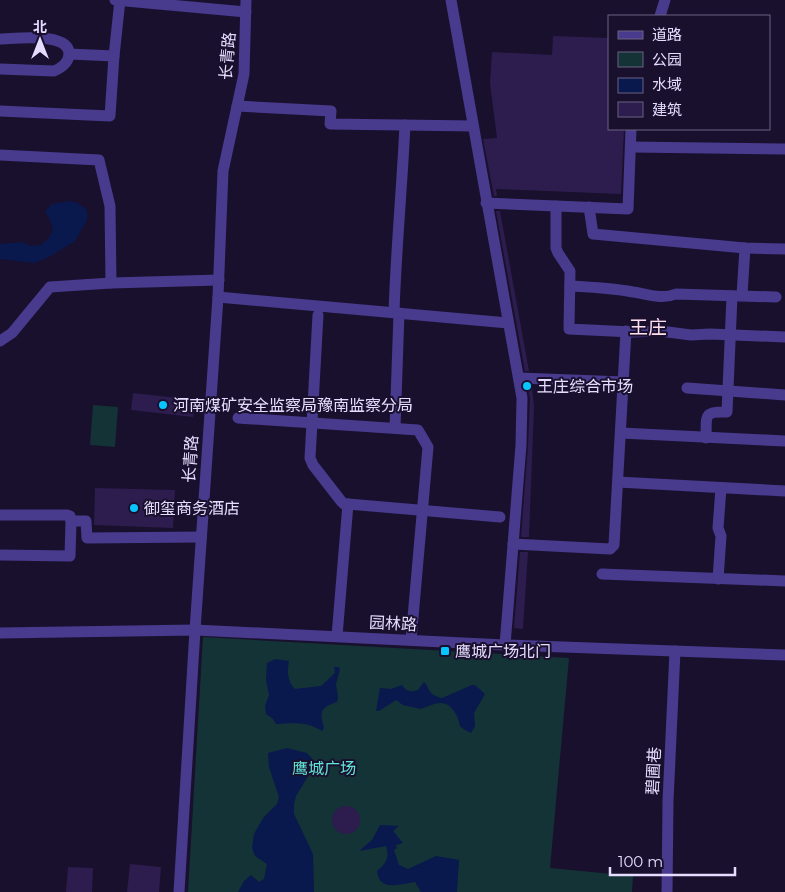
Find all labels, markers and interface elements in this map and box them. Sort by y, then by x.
north arrow [15,15,65,65]
legend [608,15,770,130]
text: 北 [33,18,47,36]
text: 道路 [652,25,682,44]
street label: 长青路 [216,31,239,81]
text: 公园 [652,50,682,69]
text: 水域 [652,75,682,94]
text: 建筑 [652,100,682,119]
district label: 王庄 [629,316,667,339]
place label: 王庄综合市场 [537,377,633,396]
marker: 王庄综合市场 [521,380,533,392]
place label: 河南煤矿安全监察局豫南监察分局 [173,396,413,415]
marker: 河南煤矿安全监察局豫南监察分局 [157,399,169,411]
street label: 长青路 [179,434,202,484]
place label: 御玺商务酒店 [144,499,240,518]
marker: 御玺商务酒店 [128,502,140,514]
street label: 园林路 [369,613,417,634]
place label: 鹰城广场北门 [455,642,551,661]
marker: 鹰城广场北门 [439,645,451,657]
street label: 碧圃巷 [643,747,664,795]
park label: 鹰城广场 [292,759,356,778]
scale bar [610,844,735,876]
text: 100 m [618,852,663,871]

